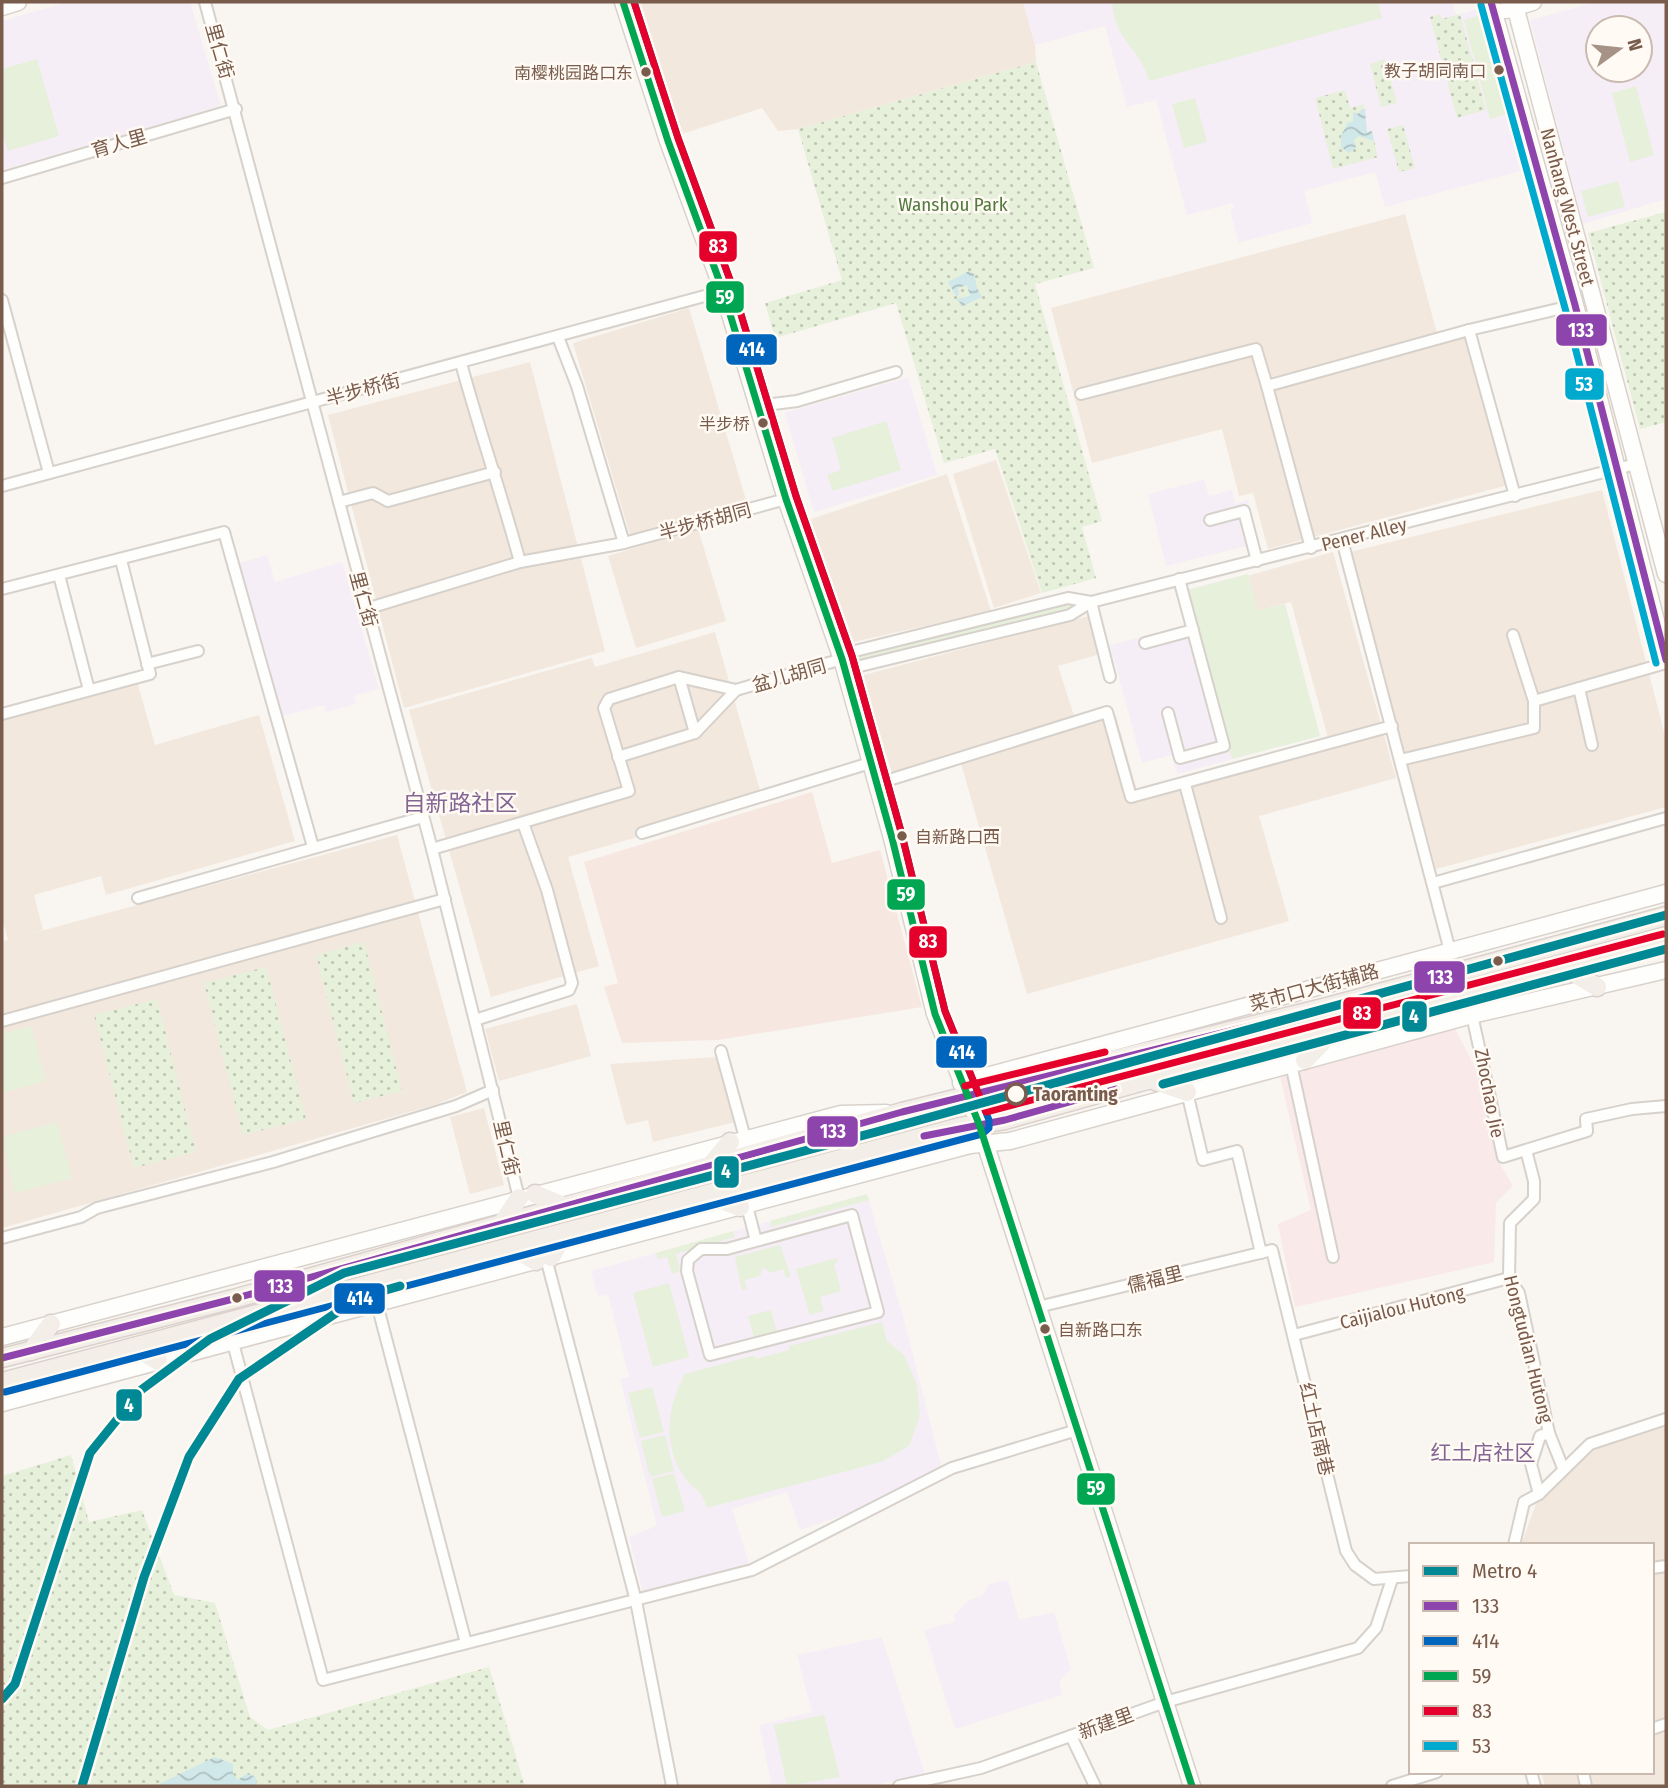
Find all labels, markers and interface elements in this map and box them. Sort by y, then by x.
north arrow [1584,14,1654,84]
street label: 里仁街 [201,21,238,82]
text: N [1622,36,1648,53]
place label: 教子胡同南口 [1384,61,1486,82]
place label: 南樱桃园路口东 [514,63,633,84]
marker: 教子胡同南口 [1492,63,1506,77]
marker: 南樱桃园路口东 [639,65,653,79]
street label: 育人里 [89,125,150,162]
street label: Nanhang West Street [1535,126,1600,289]
park label: Wanshou Park [898,193,1008,216]
line badge: 83 [698,230,738,263]
text: 83 [708,235,728,258]
line badge: 59 [705,280,745,314]
text: 59 [716,286,735,309]
line badge: 133 [1555,313,1608,347]
text: 133 [1568,319,1594,342]
line badge: 414 [725,333,778,366]
text: 414 [739,338,765,361]
line badge: 53 [1564,367,1605,401]
street label: 半步桥街 [323,369,403,410]
text: 53 [1575,373,1593,396]
place label: 半步桥 [699,414,750,435]
marker: 半步桥 [756,416,770,430]
street label: 半步桥胡同 [656,498,754,545]
street label: Pener Alley [1319,513,1410,556]
street label: 里仁街 [345,569,382,630]
street label: 盆儿胡同 [749,654,829,697]
district label: 自新路社区 [403,789,518,817]
place label: 自新路口西 [915,827,1000,848]
marker: 自新路口西 [895,829,909,843]
line badge: 59 [886,878,926,911]
text: 59 [897,883,916,906]
line badge: 83 [908,925,948,959]
text: 83 [918,930,938,953]
unlabelled marker [1491,954,1505,968]
street label: 菜市口大街辅路 [1247,959,1381,1016]
line badge: 133 [1413,960,1466,994]
text: 133 [1427,966,1453,989]
line badge: 83 [1342,996,1382,1030]
line badge: 4 [1401,1000,1428,1033]
text: 83 [1352,1002,1372,1025]
text: 4 [1409,1005,1419,1028]
line badge: 414 [935,1035,988,1069]
text: 414 [949,1041,975,1064]
street label: Zhochao Jie [1470,1047,1509,1140]
marker: Taoranting [1005,1083,1027,1105]
place label: Taoranting [1033,1083,1118,1106]
line badge: 133 [806,1115,859,1148]
street label: 里仁街 [489,1118,524,1178]
text: 133 [820,1120,846,1143]
line badge: 4 [713,1155,740,1189]
text: 4 [721,1160,731,1183]
street label: 儒福里 [1125,1261,1186,1298]
line badge: 133 [253,1269,306,1303]
street label: Hongtudian Hutong [1499,1273,1558,1426]
text: 133 [267,1275,293,1298]
street label: Caijialou Hutong [1337,1281,1467,1334]
line badge: 414 [333,1282,386,1315]
text: 414 [347,1287,373,1310]
unlabelled marker [230,1291,244,1305]
place label: 自新路口东 [1058,1320,1143,1341]
marker: 自新路口东 [1038,1322,1052,1336]
street label: 红土店南巷 [1295,1380,1338,1478]
line badge: 4 [115,1388,143,1422]
text: 4 [124,1394,134,1417]
district label: 红土店社区 [1431,1440,1536,1466]
line badge: 59 [1076,1472,1116,1506]
text: 59 [1087,1477,1106,1500]
legend [1409,1543,1654,1774]
text: Metro 4 [1472,1558,1537,1584]
text: 133 [1472,1593,1499,1619]
text: 414 [1472,1628,1499,1654]
text: 59 [1472,1663,1492,1689]
text: 83 [1472,1698,1492,1724]
street label: 新建里 [1075,1703,1137,1744]
text: 53 [1472,1733,1491,1759]

